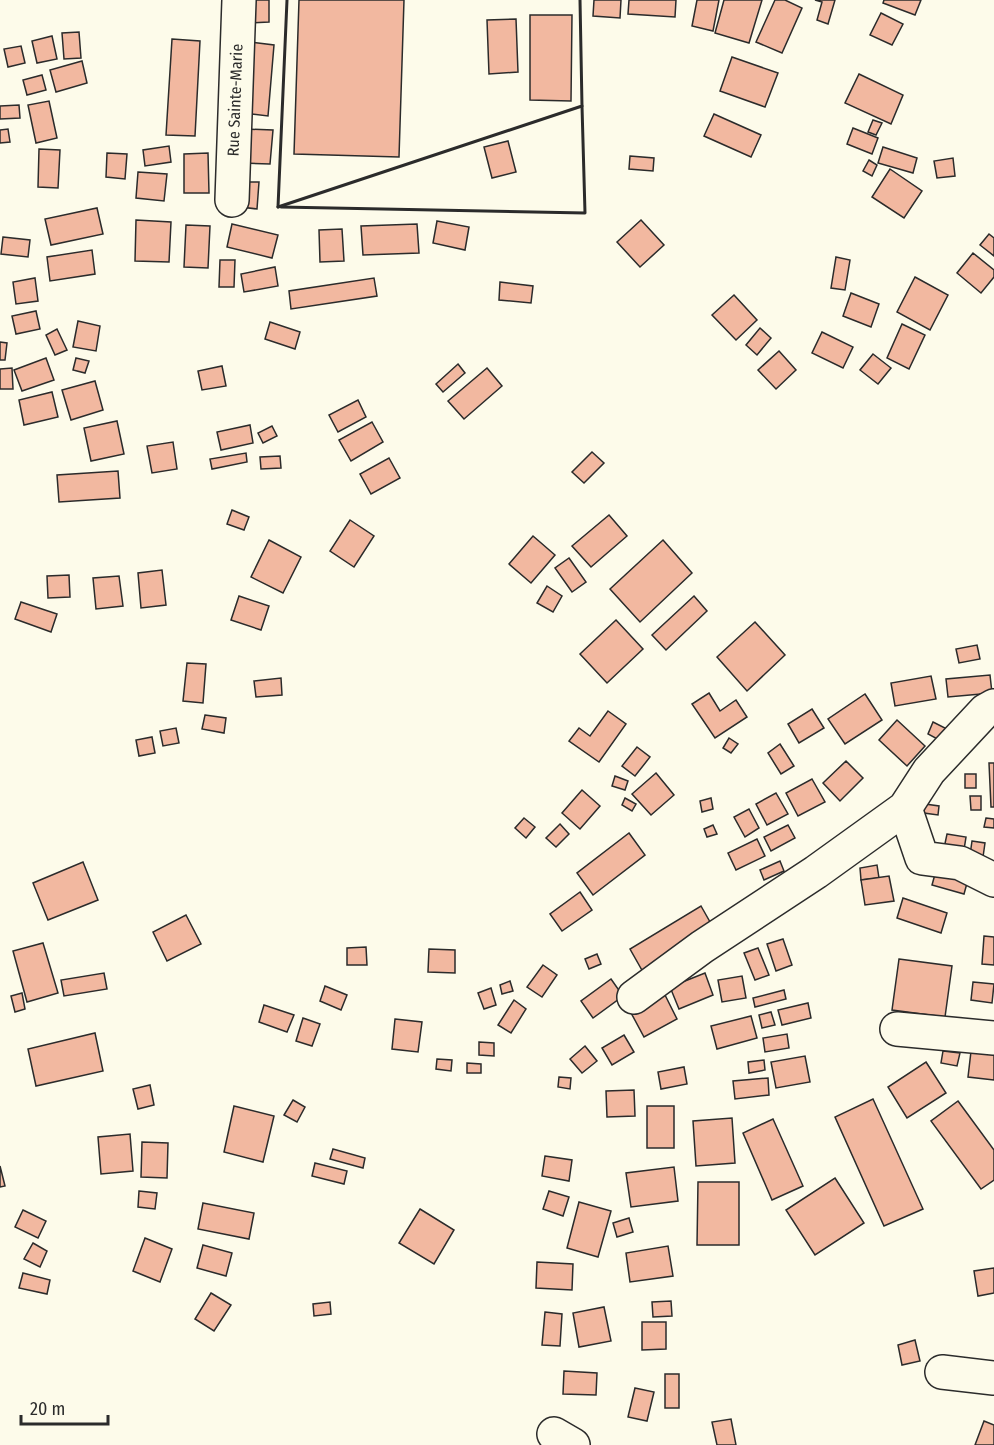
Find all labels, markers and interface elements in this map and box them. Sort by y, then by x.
street label: Rue Sainte-Marie [224,43,246,157]
scale bar [21,1388,108,1426]
text: 20 m [30,1398,65,1420]

